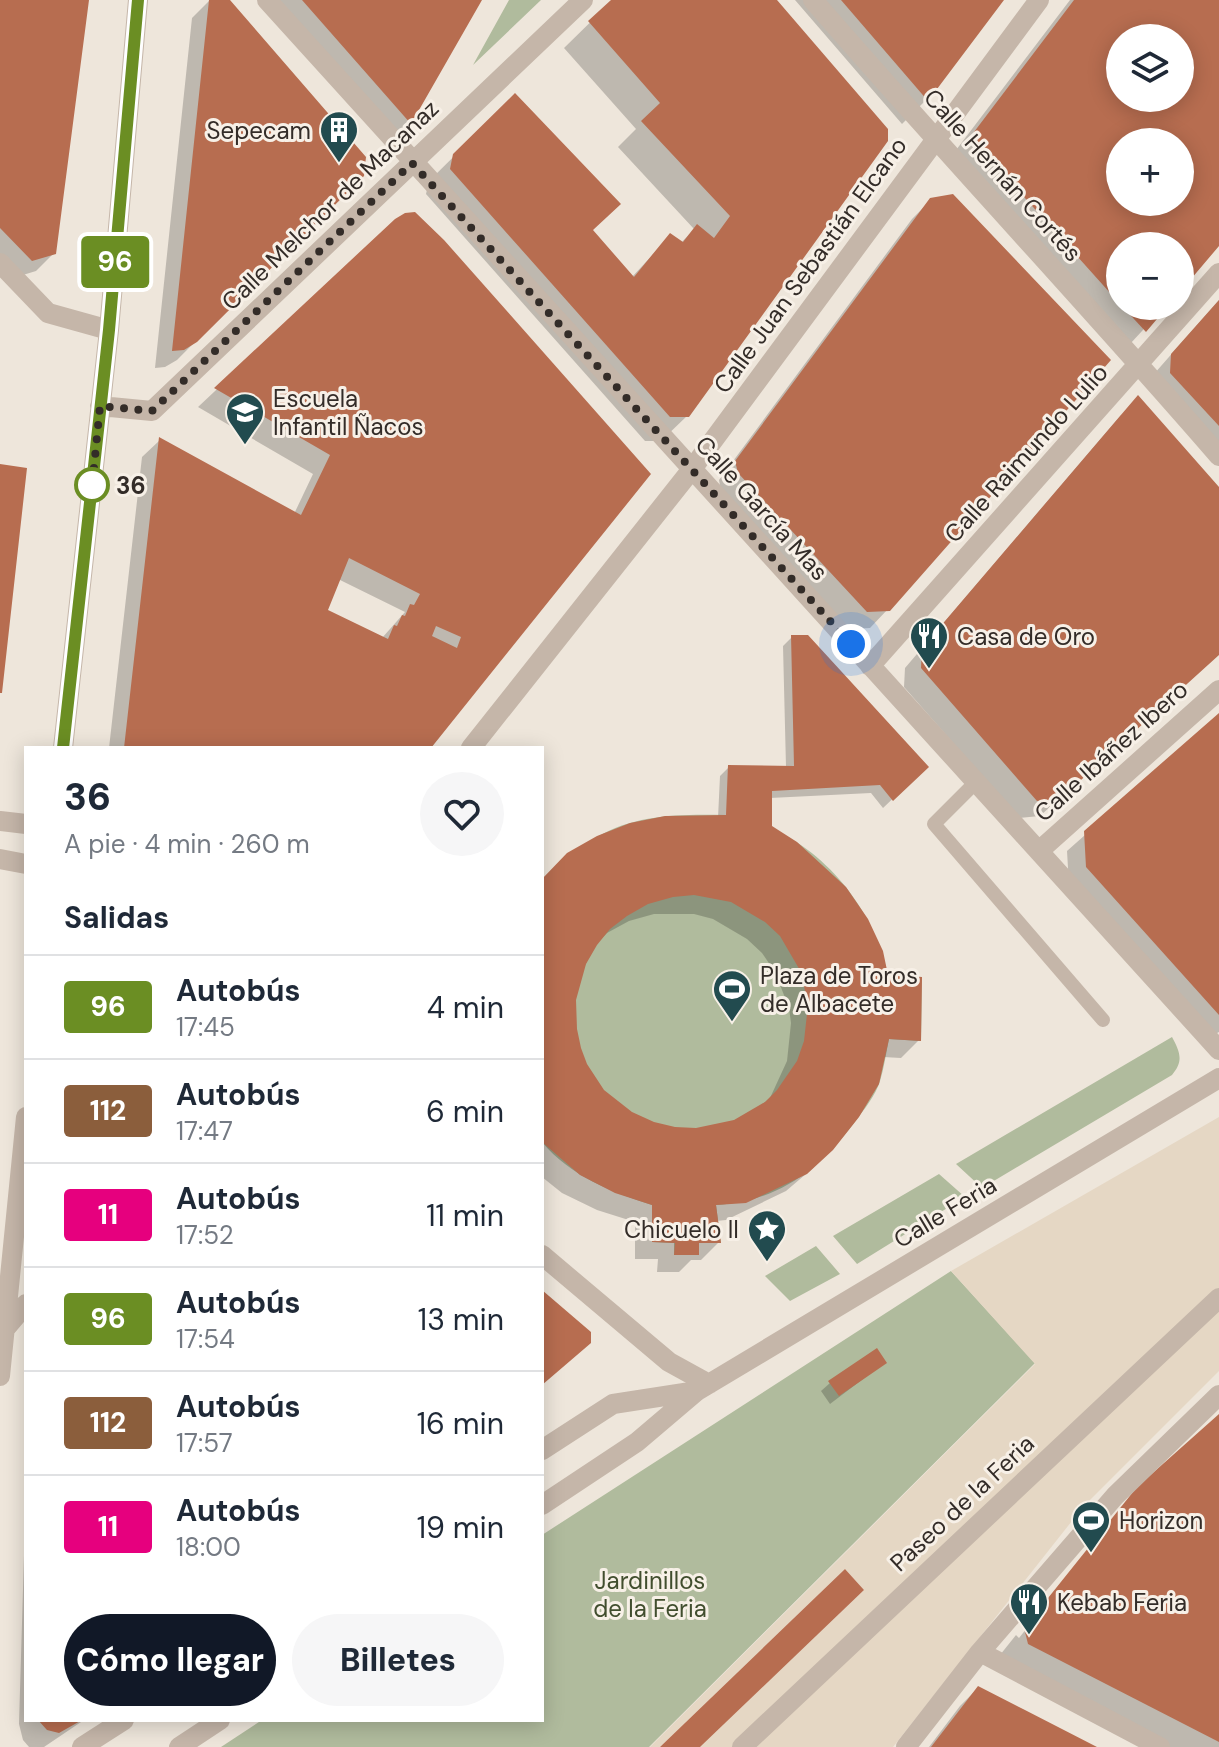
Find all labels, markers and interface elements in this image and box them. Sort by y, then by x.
map controls [1106,24,1194,320]
button: layers [1106,24,1194,112]
street label: Calle Hernán Cortés [917,82,1089,268]
street label: Calle Melchor de Macanaz [215,93,445,317]
building icon: Sepecam [318,109,360,164]
place label: Sepecam [207,115,311,146]
button: + [1106,128,1194,216]
street label: Calle Juan Sebastián Elcano [707,131,913,399]
button: − [1106,232,1194,320]
line badge: 96 [79,236,151,288]
text: 96 [97,243,133,280]
street label: Calle Raimundo Lulio [938,357,1114,549]
place label: Escuela Infantil Ñacos [273,383,423,442]
school or university icon: Escuela Infantil Ñacos [224,391,266,446]
street label: Calle García Mas [689,429,835,587]
marker: 36 [75,468,109,502]
place label: 36 [116,470,146,501]
restaurant icon: Casa de Oro [908,615,950,670]
place label: Casa de Oro [957,621,1095,652]
your location [831,624,871,664]
street label: Calle Ibáñez Ibero [1028,674,1194,828]
text: 36 [64,772,111,822]
button: heart [420,772,504,856]
text: A pie · 4 min · 260 m [64,827,310,861]
text: Salidas [64,898,169,937]
place label: Plaza de Toros de Albacete [760,960,918,1019]
sports icon: Plaza de Toros de Albacete [711,968,753,1023]
text: Autobús [176,971,300,1010]
text: 96 [90,988,126,1025]
text: 4 min [427,988,504,1027]
text: 17:45 [176,1010,235,1044]
text: Autobús [176,1075,300,1114]
text: 112 [90,1092,126,1129]
text: 6 min [426,1092,504,1131]
text: 17:47 [176,1114,233,1148]
street label: Calle Feria [888,1169,1002,1255]
text: Autobús [176,1179,300,1218]
text: 11 [98,1196,118,1233]
text: 11 min [426,1196,504,1235]
place icon: Chicuelo II [746,1208,788,1263]
place label: Chicuelo II [624,1214,739,1245]
text: 17:52 [176,1218,234,1252]
text: Autobús [176,1283,300,1322]
text: 96 [90,1300,126,1337]
text: 13 min [418,1300,504,1339]
text: 17:54 [176,1322,235,1356]
text: Autobús [176,1387,300,1426]
text: 112 [90,1404,126,1441]
text: 16 min [417,1404,504,1443]
text: 17:57 [176,1426,233,1460]
street label: Paseo de la Feria [883,1428,1041,1578]
text: Autobús [176,1491,300,1530]
sports icon: Horizon [1070,1499,1112,1554]
place label: Horizon [1119,1505,1203,1536]
text: 11 [98,1508,118,1545]
text: 19 min [417,1508,504,1547]
text: 18:00 [176,1530,241,1564]
park label: Jardinillos de la Feria [593,1565,707,1624]
restaurant icon: Kebab Feria [1008,1581,1050,1636]
place label: Kebab Feria [1057,1587,1187,1618]
button: Cómo llegar [64,1614,276,1706]
button: Billetes [292,1614,504,1706]

